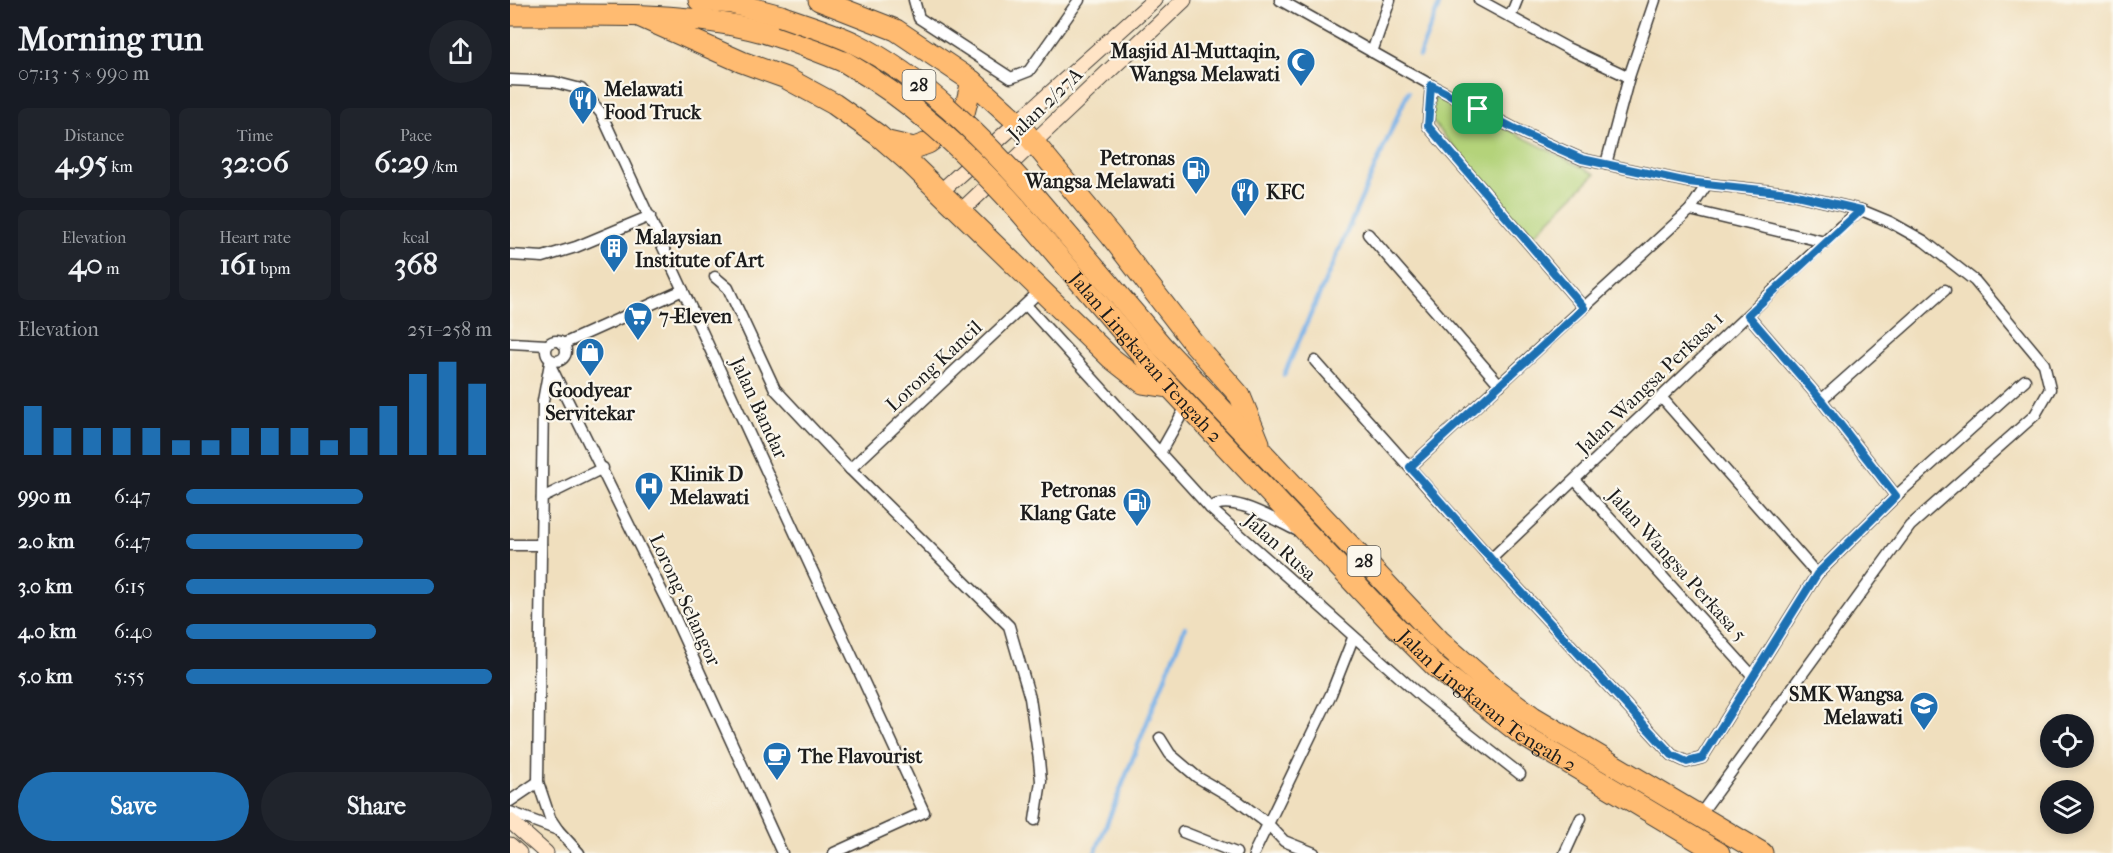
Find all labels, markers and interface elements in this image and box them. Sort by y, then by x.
text: Morning run [18,20,203,59]
button: share [429,20,492,83]
place label: Masjid Al-Muttaqin, Wangsa Melawati [1109,40,1281,86]
mosque icon: Masjid Al-Muttaqin, Wangsa Melawati [1285,46,1317,88]
text: 07:13 · 5 × 990 m [18,62,149,85]
street label: Jalan 2/27A [1001,62,1088,147]
road number: 28 [902,70,936,100]
place label: Melawati Food Truck [603,78,702,124]
pin [1452,83,1503,134]
restaurant icon: Melawati Food Truck [567,84,599,126]
icon: arrive [1461,92,1494,125]
text: Distance [64,126,124,145]
text: Time [237,126,273,145]
text: Pace [400,126,432,145]
text: 4.95 [55,145,108,180]
text: 32:06 [221,145,289,180]
text: 6:29 [374,145,429,180]
place label: Petronas Wangsa Melawati [1024,147,1176,193]
fuel station icon: Petronas Wangsa Melawati [1180,154,1212,196]
text: km [108,157,133,176]
text: /km [429,157,458,176]
restaurant icon: KFC [1229,176,1261,218]
place label: KFC [1266,181,1305,204]
place label: Malaysian Institute of Art [634,226,765,272]
text: Elevation [62,228,126,247]
text: Heart rate [219,228,291,247]
text: kcal [403,228,429,247]
building icon: Malaysian Institute of Art [598,232,630,274]
text: 40 [69,247,103,282]
text: 161 [219,247,257,282]
text: 368 [394,247,438,282]
text: m [103,259,120,278]
text: bpm [257,259,291,278]
street label: Jalan Lingkaran Tengah 2 [1064,266,1227,447]
supermarket icon: 7-Eleven [622,300,654,342]
place label: 7-Eleven [658,305,733,328]
street label: Jalan Wangsa Perkasa 1 [1570,307,1728,460]
street label: Lorong Kancil [881,315,987,416]
text: Elevation [18,318,99,341]
text: 251–258 m [407,318,492,341]
shop icon: Goodyear Servitekar [574,336,606,378]
street label: Jalan Bandar [725,352,793,463]
place label: Goodyear Servitekar [545,379,635,425]
place label: Klinik D Melawati [669,463,750,509]
hospital icon: Klinik D Melawati [633,470,665,512]
place label: Petronas Klang Gate [1020,479,1117,525]
street label: Jalan Wangsa Perkasa 5 [1601,483,1751,646]
text: 990 m [18,485,71,508]
text: 6:47 [114,485,151,508]
fuel station icon: Petronas Klang Gate [1121,486,1153,528]
street label: Jalan Rusa [1238,507,1321,586]
text: 2.0 km [18,530,74,553]
text: 6:47 [114,530,151,553]
street label: Lorong Selangor [644,530,726,670]
road number: 28 [1348,546,1380,576]
text: 3.0 km [18,575,72,598]
text: 6:15 [114,575,145,598]
text: 4.0 km [18,620,76,643]
text: 6:40 [114,620,153,643]
street label: Jalan Lingkaran Tengah 2 [1392,623,1581,777]
text: 5.0 km [18,665,73,688]
text: 5:55 [114,665,145,688]
place label: SMK Wangsa Melawati [1789,683,1904,729]
school or university icon: SMK Wangsa Melawati [1908,690,1940,732]
map controls [2040,714,2094,834]
button: locate [2040,714,2094,768]
cafe icon: The Flavourist [761,740,793,782]
place label: The Flavourist [797,745,923,768]
button: Save [18,772,249,841]
button: Share [261,772,492,841]
button: layers [2040,780,2094,834]

